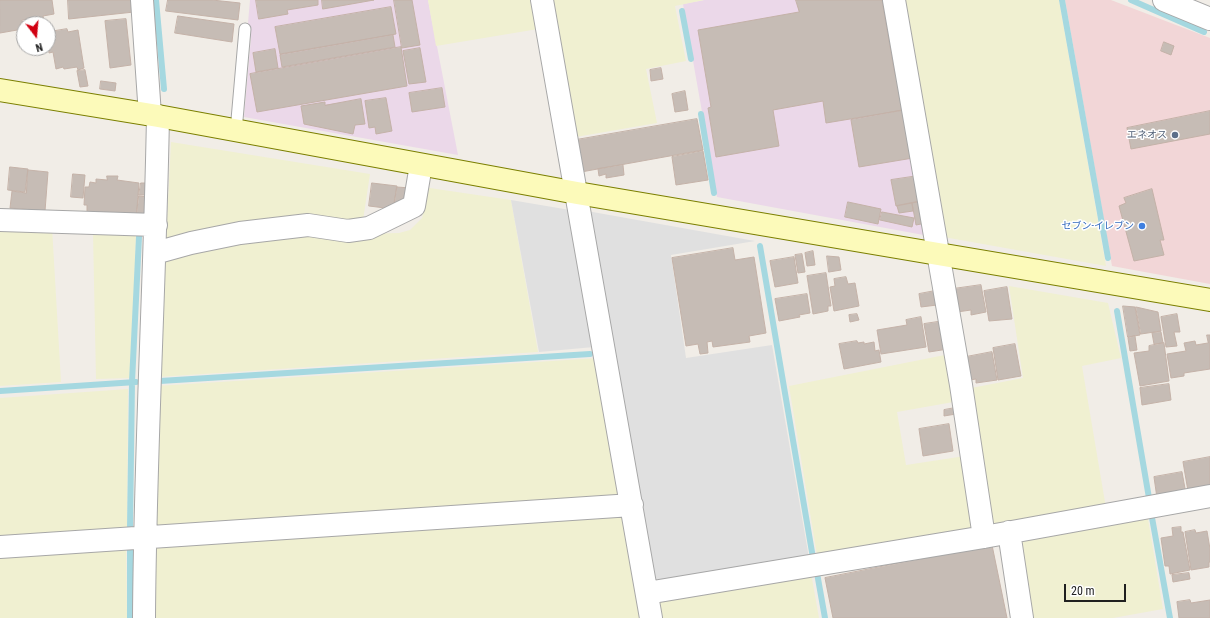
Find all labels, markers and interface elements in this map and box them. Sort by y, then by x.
north arrow [16,16,56,56]
text: N [34,40,44,54]
place label: エネオス [1127,129,1167,141]
marker: エネオス [1170,130,1180,140]
place label: セブン-イレブン [1062,220,1134,232]
marker: セブン-イレブン [1137,221,1147,231]
scale bar [1066,576,1128,602]
text: 20 m [1071,584,1095,598]

